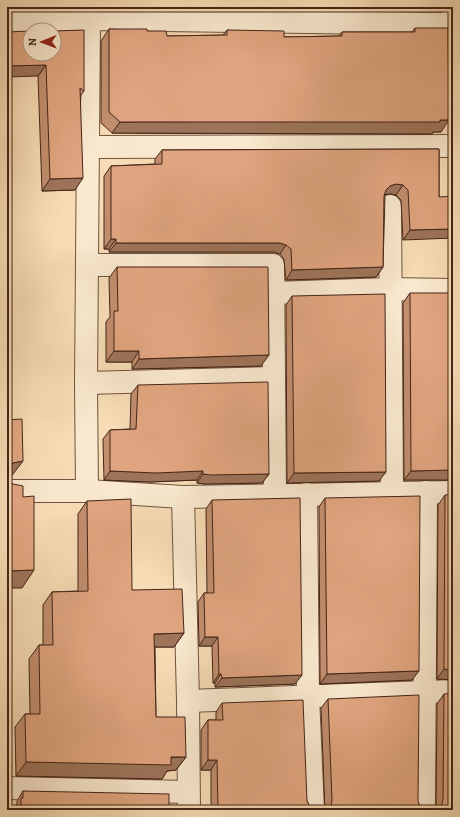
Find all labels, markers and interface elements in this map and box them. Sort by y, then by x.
north arrow [22,22,62,62]
text: N [25,38,40,46]

